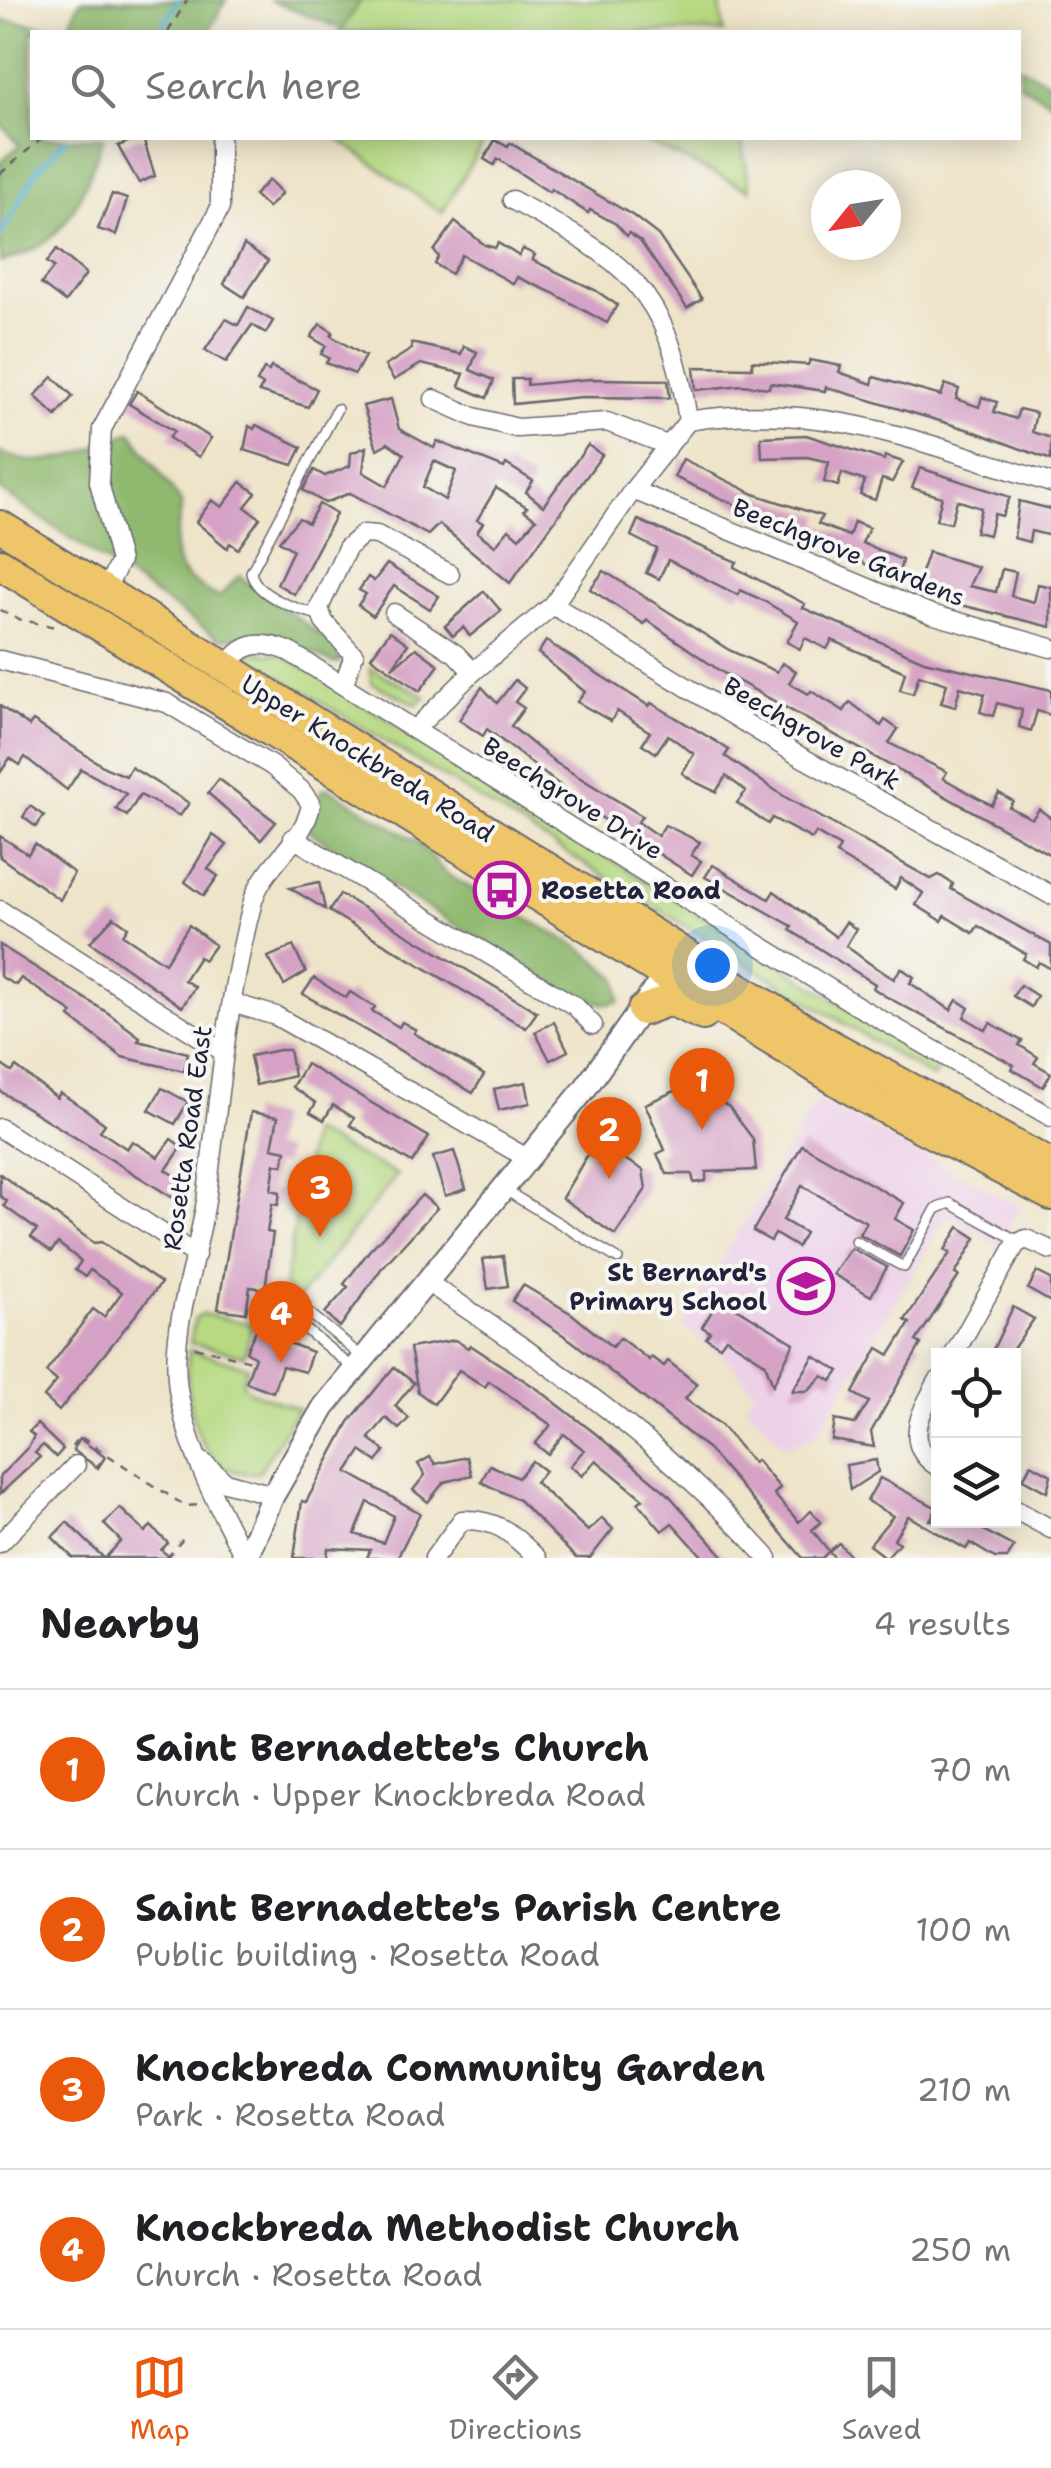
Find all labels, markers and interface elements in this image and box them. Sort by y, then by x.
search box [30,30,1021,140]
icon: search [65,58,120,113]
text: Search here [145,60,362,111]
north arrow [811,170,901,260]
street label: Beechgrove Gardens [728,490,970,614]
street label: Upper Knockbreda Road [235,666,501,850]
street label: Beechgrove Park [717,668,907,798]
street label: Beechgrove Drive [476,729,670,867]
bus stop icon: Rosetta Road [472,860,532,920]
place label: Rosetta Road [541,873,721,907]
your location [687,940,738,991]
street label: Rosetta Road East [154,1023,220,1253]
pin: 1 [670,1048,734,1130]
pin: 2 [576,1096,642,1179]
pin: 3 [288,1154,352,1237]
place label: St Bernard's Primary School [569,1255,767,1318]
school or university icon: St Bernard's Primary School [776,1256,836,1316]
pin: 4 [248,1280,314,1363]
map controls [931,1348,1021,1528]
button: locate [931,1348,1021,1438]
button: layers [931,1438,1021,1528]
text: Nearby [40,1595,200,1651]
text: 4 results [874,1602,1011,1645]
text: Saint Bernadette's Church [135,1722,649,1773]
text: 1 [65,1748,80,1791]
text: 70 m [928,1748,1011,1791]
text: Church · Upper Knockbreda Road [135,1773,646,1816]
text: Saint Bernadette's Parish Centre [135,1882,781,1933]
text: 2 [61,1908,84,1951]
text: 100 m [915,1908,1011,1951]
text: Public building · Rosetta Road [135,1933,600,1976]
text: Knockbreda Community Garden [135,2042,765,2093]
text: 3 [61,2068,84,2111]
text: 210 m [917,2068,1011,2111]
text: Park · Rosetta Road [135,2093,445,2136]
text: Knockbreda Methodist Church [135,2202,740,2253]
text: 4 [61,2228,84,2271]
text: 250 m [909,2228,1011,2271]
text: Church · Rosetta Road [135,2253,483,2296]
tab: Map [130,2350,190,2448]
tab: Directions [449,2350,582,2448]
tab: Saved [842,2350,921,2448]

